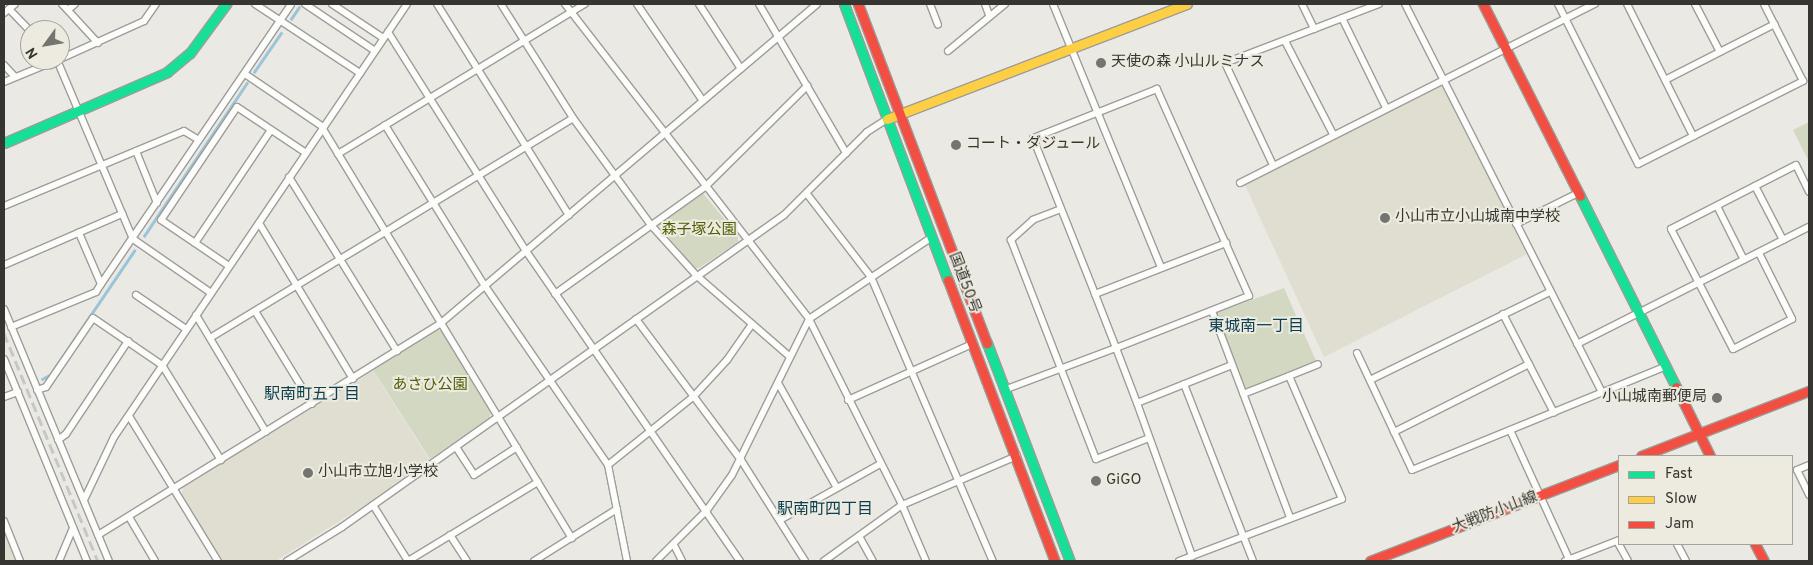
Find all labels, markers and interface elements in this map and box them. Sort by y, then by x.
north arrow [20,20,70,70]
text: N [23,44,43,61]
place label: 天使の森 小山ルミナス [1111,54,1265,72]
marker: 天使の森 小山ルミナス [1095,57,1107,69]
place label: コート・ダジュール [966,136,1101,154]
marker: コート・ダジュール [950,139,962,151]
place label: 小山市立小山城南中学校 [1395,209,1560,227]
marker: 小山市立小山城南中学校 [1379,212,1391,224]
park label: 森子塚公園 [662,222,736,240]
street label: 国道50号 [944,250,984,316]
district label: 東城南一丁目 [1208,317,1304,337]
park label: あさひ公園 [393,377,467,395]
district label: 駅南町五丁目 [264,385,360,405]
place label: 小山城南郵便局 [1602,389,1707,407]
marker: 小山城南郵便局 [1711,392,1723,404]
legend [1618,455,1793,545]
place label: 小山市立旭小学校 [318,464,438,482]
text: Fast [1665,465,1693,484]
marker: 小山市立旭小学校 [302,467,314,479]
place label: GiGO [1106,472,1141,490]
marker: GiGO [1090,475,1102,487]
street label: 大戦防小山線 [1450,488,1540,538]
text: Slow [1665,490,1697,509]
district label: 駅南町四丁目 [777,500,873,520]
text: Jam [1665,515,1694,534]

